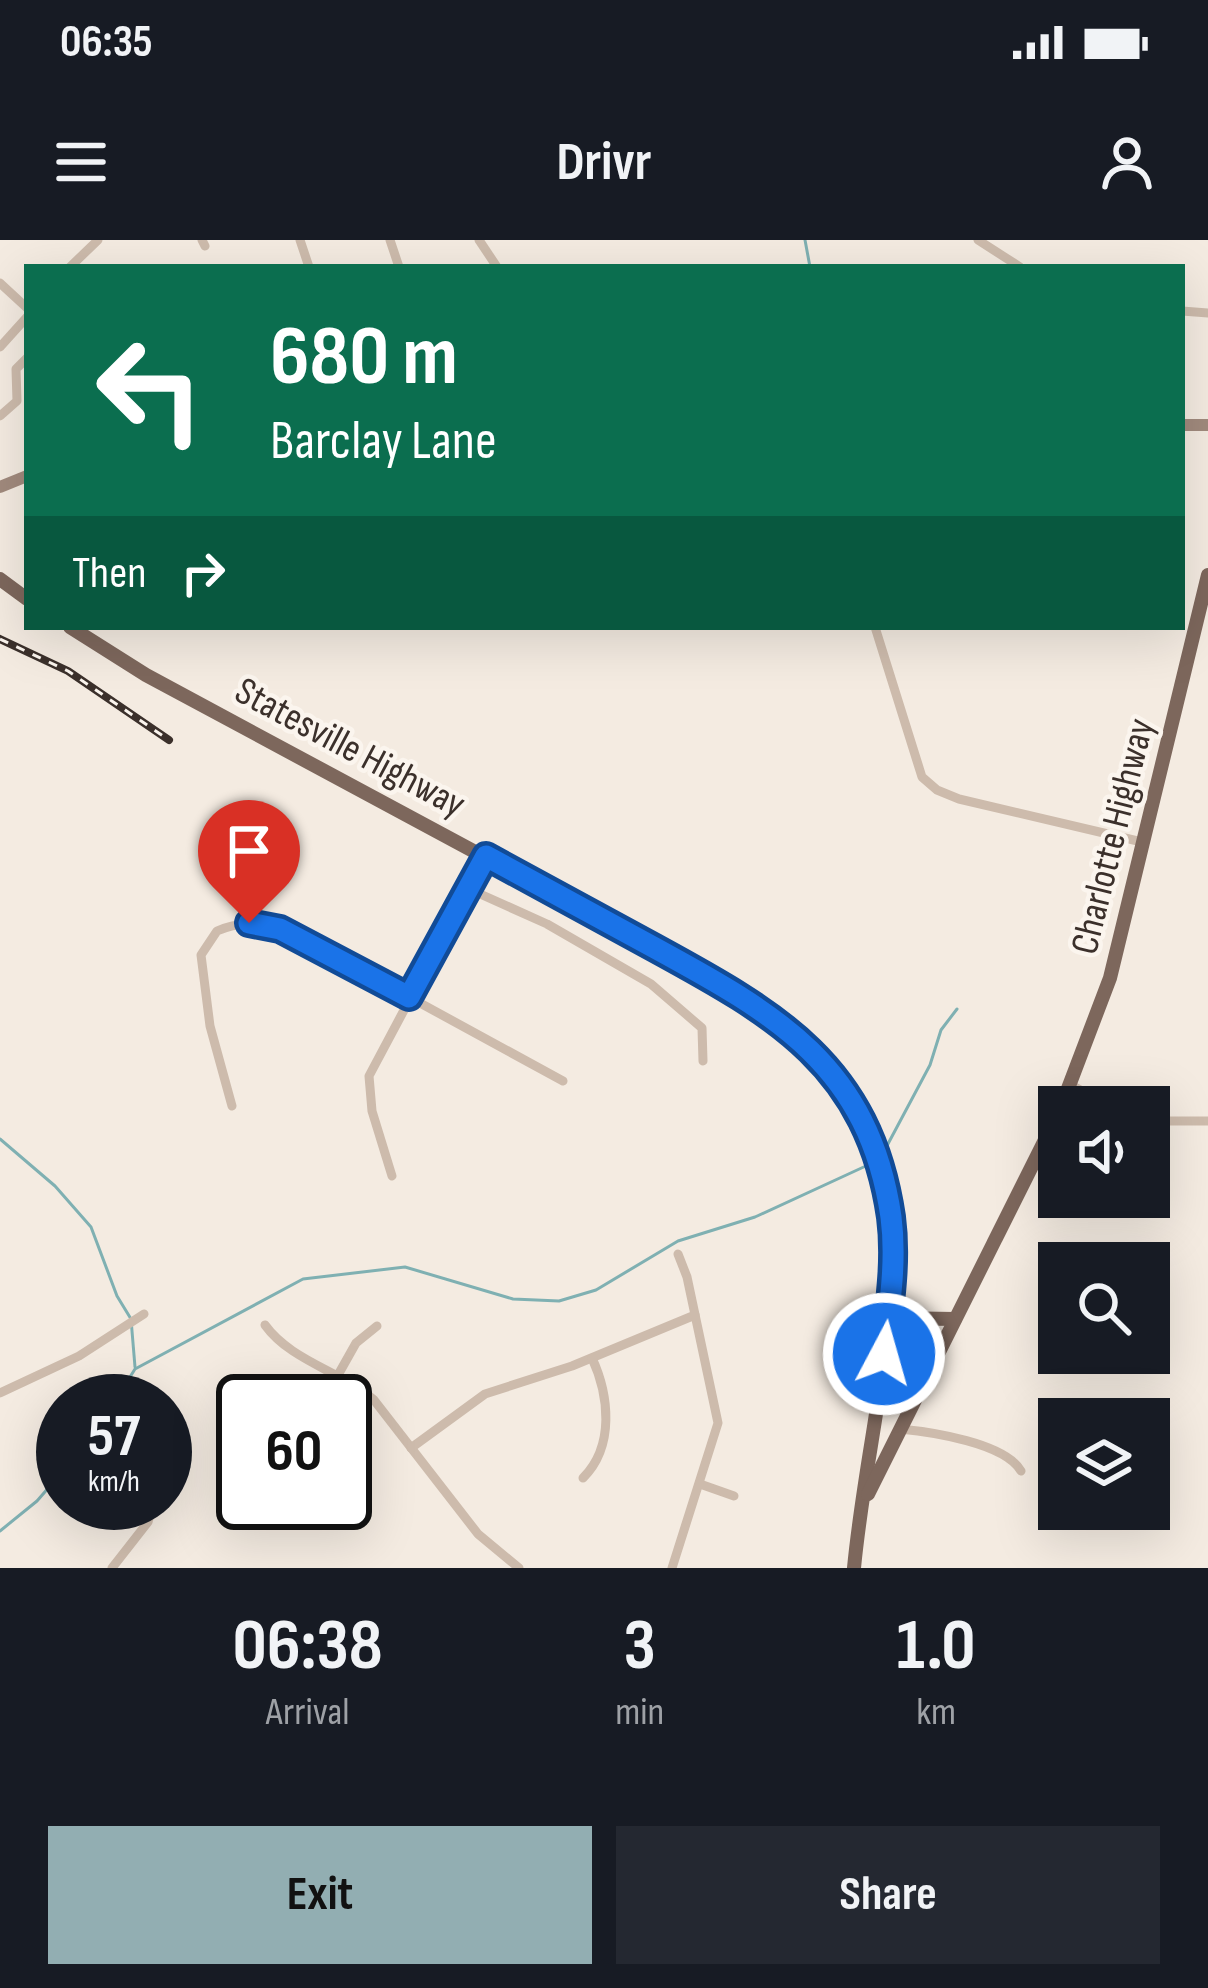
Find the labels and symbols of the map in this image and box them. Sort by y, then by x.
street label: Statesville Highway [227,668,473,829]
street label: Charlotte Highway [1061,714,1165,959]
pin [198,800,300,923]
position arrow [821,1291,947,1417]
speed limit sign: 60 [216,1374,372,1530]

